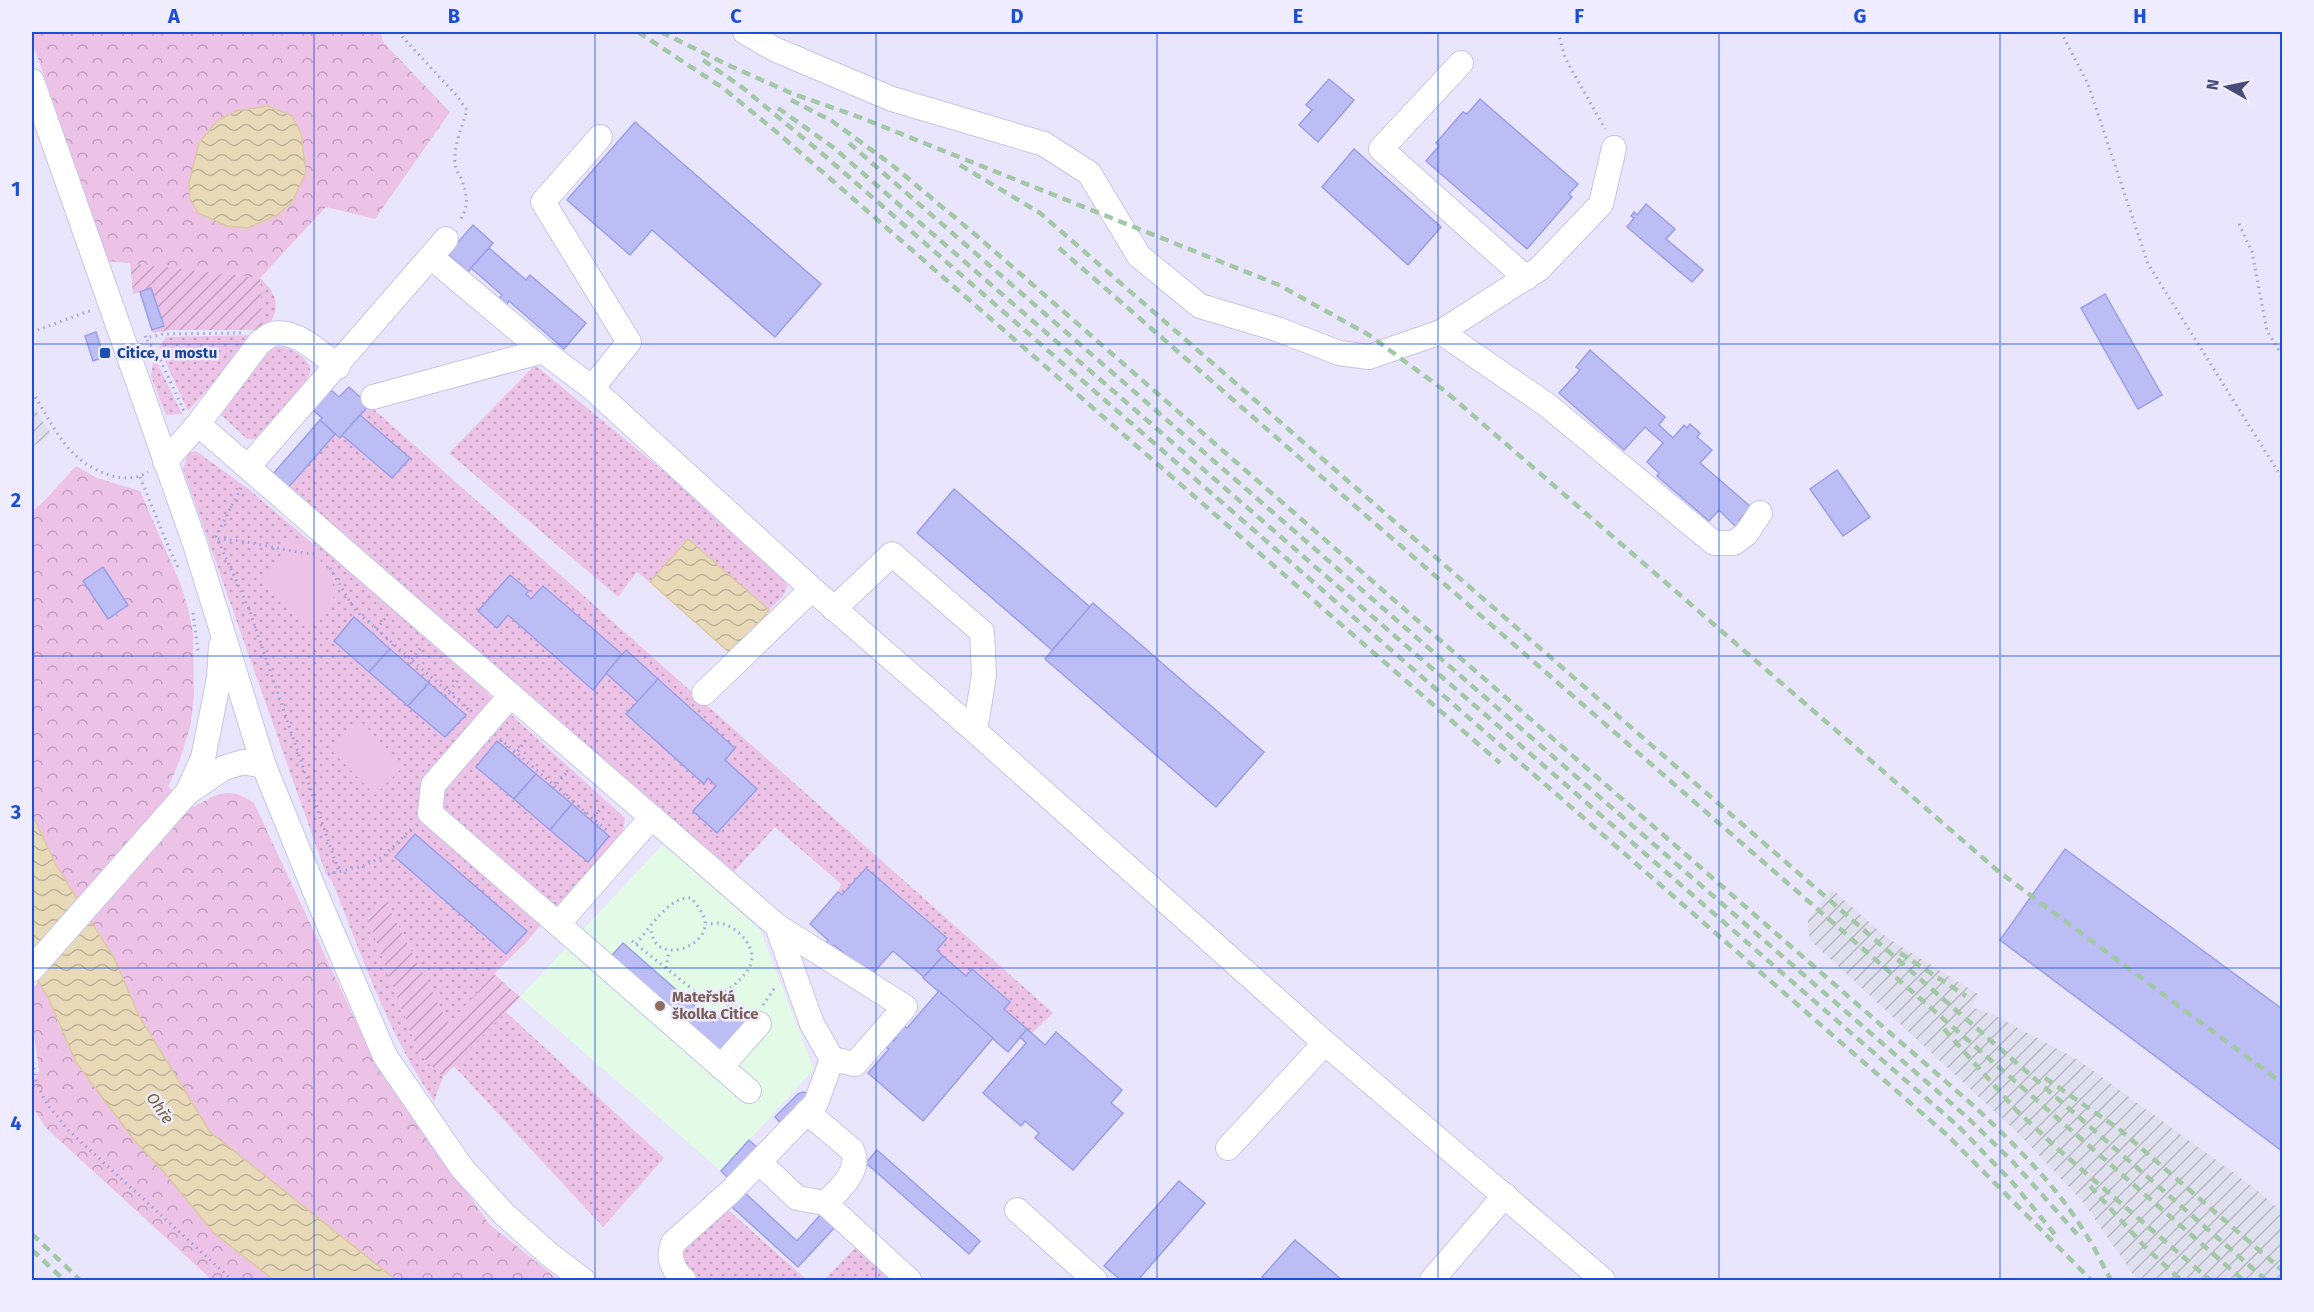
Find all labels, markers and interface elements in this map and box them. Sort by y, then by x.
text: A [167,4,181,28]
text: B [448,4,460,28]
text: C [730,4,742,28]
text: D [1010,4,1024,28]
text: E [1293,4,1303,28]
text: F [1574,4,1584,28]
text: G [1854,4,1866,28]
text: H [2133,4,2147,28]
north arrow [2197,57,2257,117]
text: N [2202,78,2223,91]
text: 1 [11,177,21,201]
place label: Citice, u mostu [117,344,217,362]
marker: Citice, u mostu [98,346,112,360]
text: 2 [11,488,21,512]
text: 3 [10,800,21,824]
place label: Mateřská školka Citice [672,988,758,1023]
marker: Mateřská školka Citice [653,999,667,1013]
water label: Ohře [142,1089,178,1127]
text: 4 [10,1111,22,1135]

